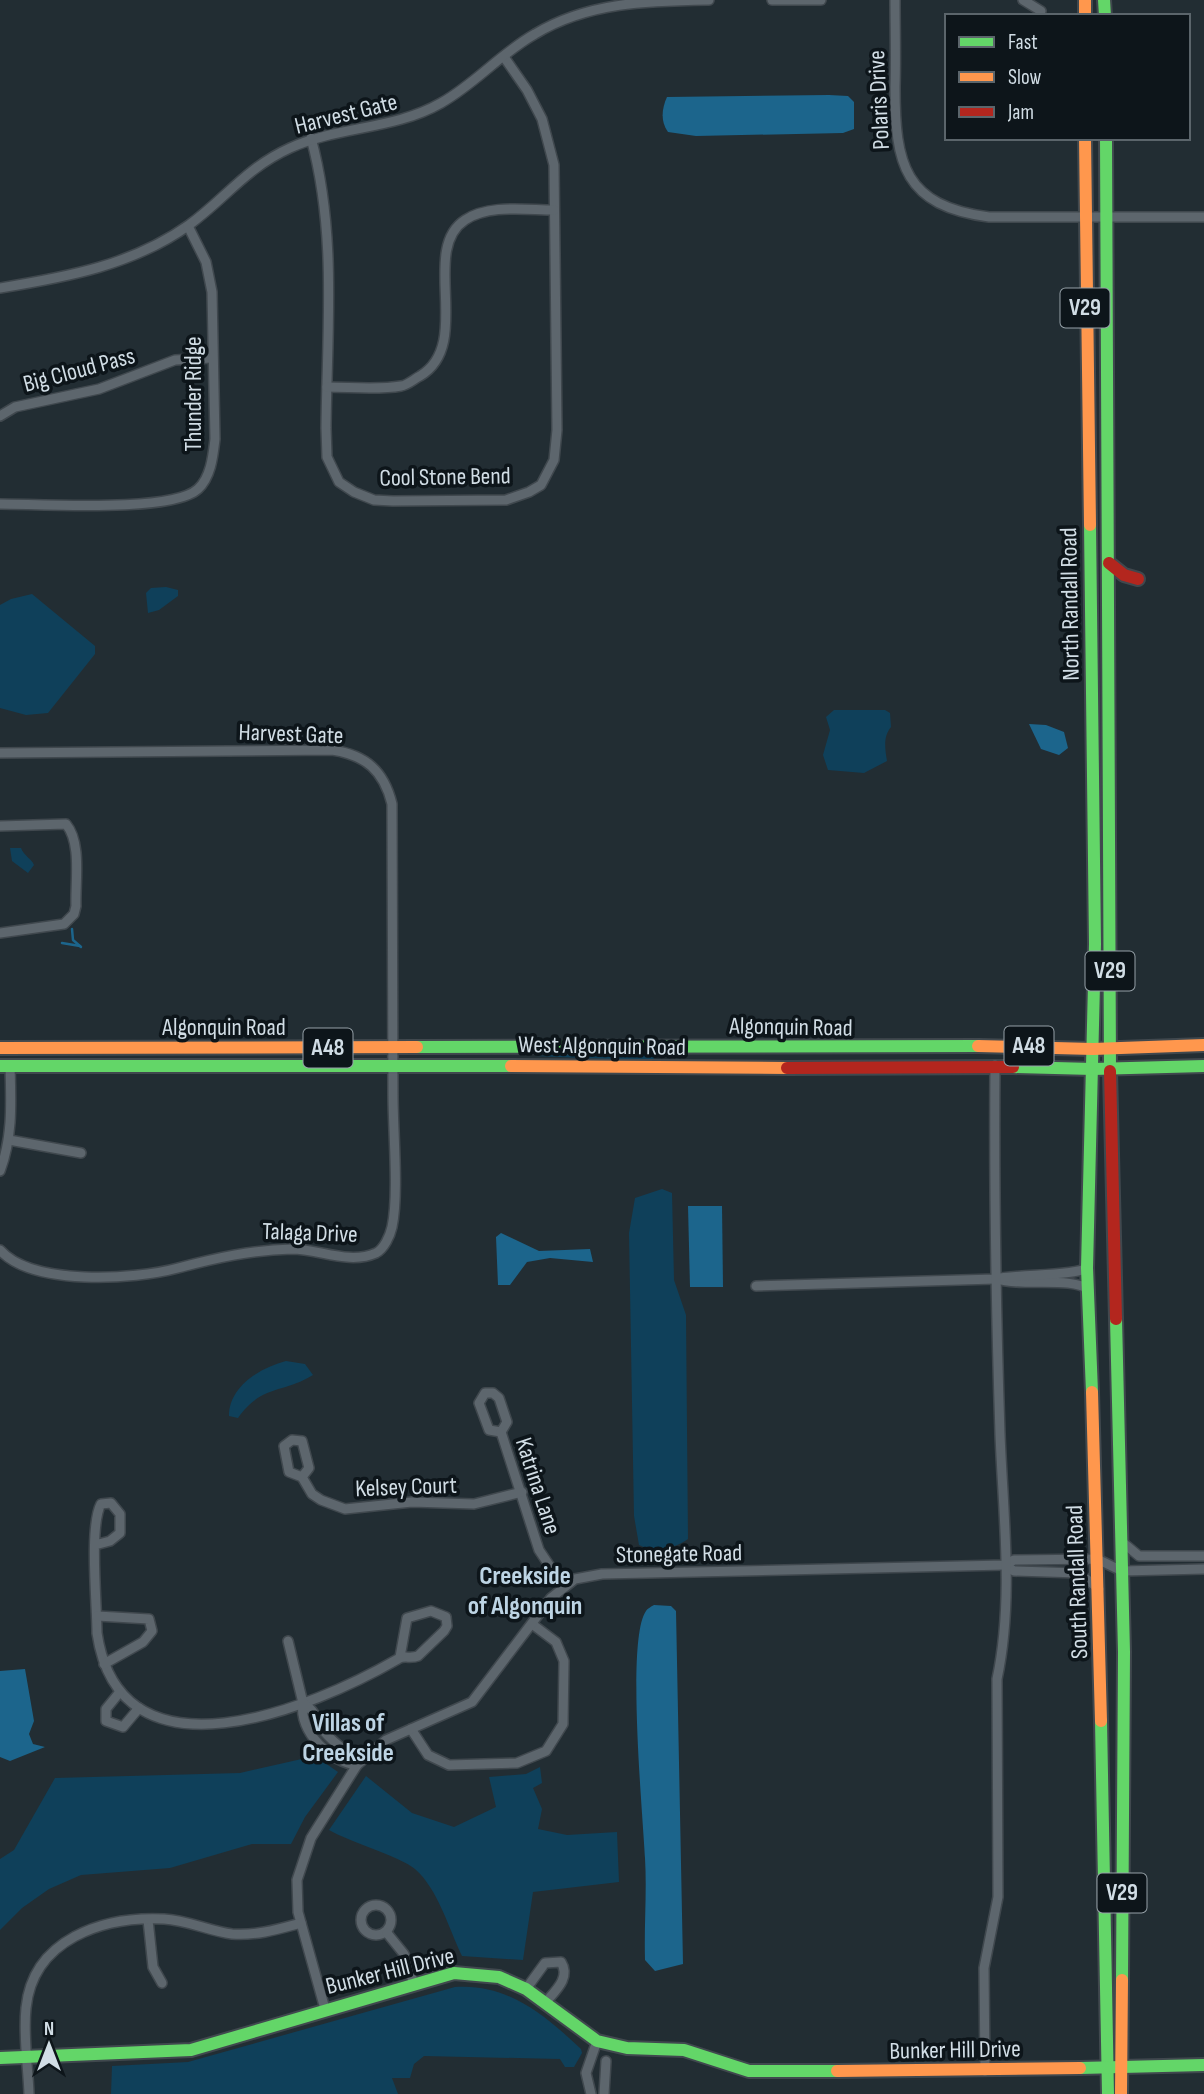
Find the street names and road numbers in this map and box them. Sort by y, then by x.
street label: Polaris Drive [862,50,896,150]
street label: Harvest Gate [292,87,400,141]
road number: V29 [1060,288,1110,328]
street label: Thunder Ridge [179,336,208,452]
street label: Big Cloud Pass [20,341,138,399]
street label: Cool Stone Bend [379,461,511,493]
street label: North Randall Road [1054,527,1086,681]
street label: Harvest Gate [238,718,344,750]
road number: V29 [1086,952,1134,990]
street label: Algonquin Road [728,1011,853,1043]
street label: Algonquin Road [161,1013,286,1042]
road number: A48 [1004,1026,1054,1065]
road number: A48 [304,1028,352,1068]
street label: West Algonquin Road [518,1030,686,1062]
street label: Talaga Drive [262,1217,358,1249]
street label: Katrina Lane [509,1434,567,1538]
street label: Kelsey Court [355,1471,457,1503]
street label: South Randall Road [1060,1505,1094,1659]
street label: Stonegate Road [616,1538,742,1570]
road number: V29 [1098,1874,1146,1912]
street label: Bunker Hill Drive [323,1941,457,2001]
street label: Bunker Hill Drive [889,2034,1021,2066]

